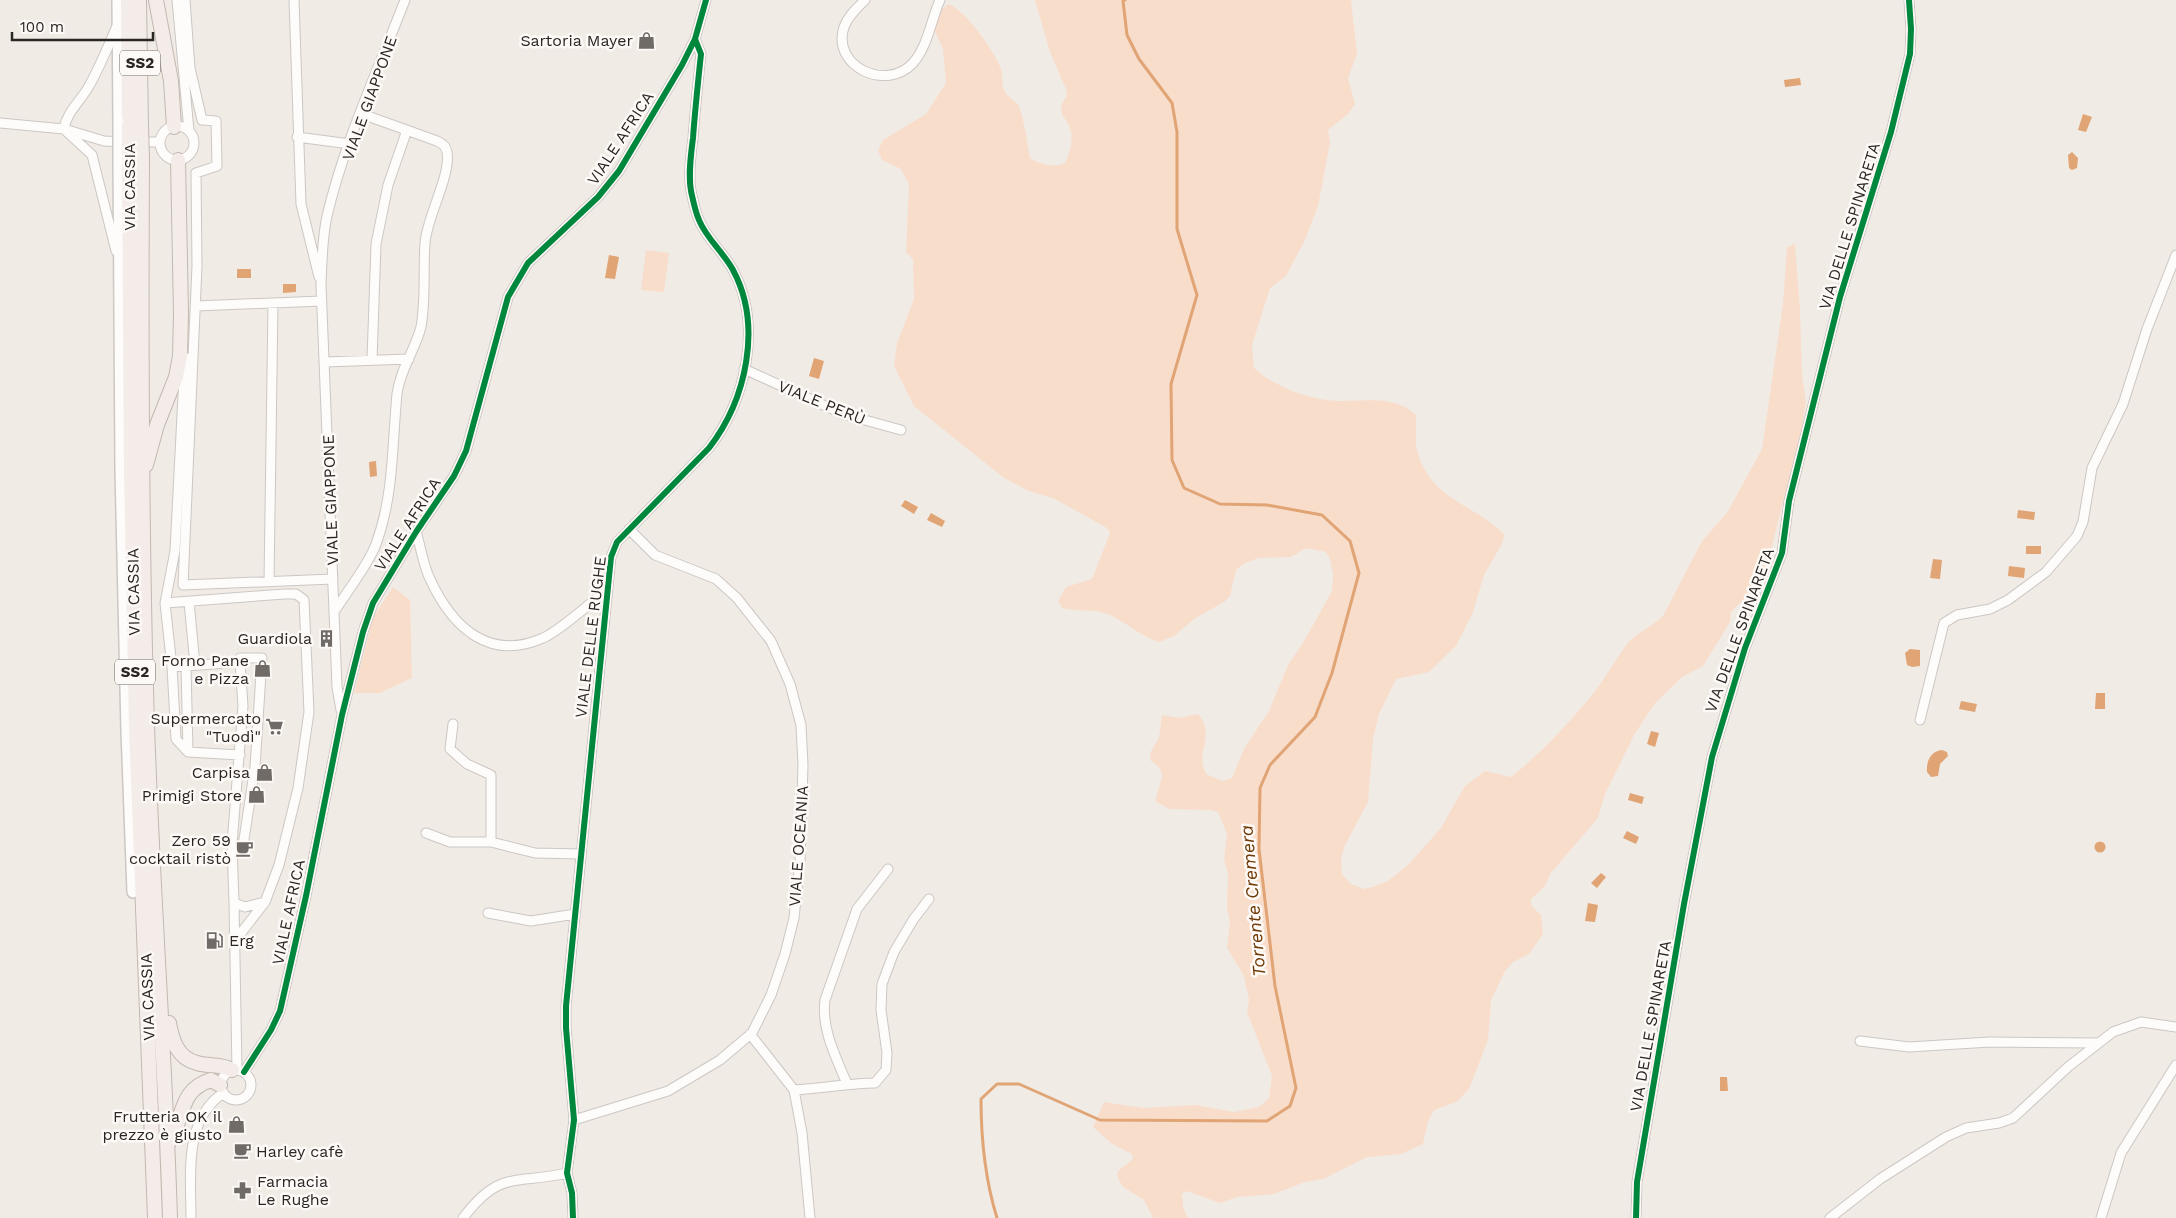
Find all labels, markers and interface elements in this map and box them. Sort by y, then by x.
scale bar [12,10,154,42]
text: 100 m [20,18,64,36]
shop icon: Sartoria Mayer [637,30,657,50]
place label: Sartoria Mayer [520,31,633,50]
street label: VIALE GIAPPONE [338,33,401,163]
road number: SS2 [120,50,160,76]
street label: VIALE AFRICA [583,88,658,189]
street label: VIA DELLE SPINARETA [1815,140,1884,312]
street label: VIA CASSIA [120,143,139,231]
street label: VIALE PERÙ [775,376,868,429]
street label: VIALE GIAPPONE [319,434,342,566]
street label: VIALE AFRICA [370,474,445,575]
street label: VIA DELLE SPINARETA [1701,545,1778,715]
street label: VIA CASSIA [123,548,144,636]
street label: VIALE DELLE RUGHE [571,555,610,719]
building icon: Guardiola [316,628,336,648]
place label: Guardiola [237,629,312,648]
place label: Forno Pane e Pizza [161,651,249,688]
shop icon: Forno Pane e Pizza [253,659,273,679]
road number: SS2 [115,660,155,684]
place label: Supermercato "Tuodì" [150,709,261,746]
supermarket icon: Supermercato "Tuodì" [265,717,285,737]
shop icon: Carpisa [254,762,274,782]
place label: Carpisa [192,763,250,782]
street label: VIALE OCEANIA [785,784,812,907]
shop icon: Primigi Store [246,785,266,805]
place label: Primigi Store [142,786,242,805]
water label: Torrente Cremera [1235,824,1270,978]
place label: Zero 59 cocktail ristò [129,831,231,868]
cafe icon: Zero 59 cocktail ristò [235,839,255,859]
street label: VIALE AFRICA [268,857,309,967]
fuel station icon: Erg [205,930,225,950]
place label: Erg [229,931,254,950]
street label: VIA DELLE SPINARETA [1626,938,1675,1113]
street label: VIA CASSIA [136,952,159,1041]
place label: Frutteria OK il prezzo è giusto [102,1107,222,1144]
shop icon: Frutteria OK il prezzo è giusto [226,1115,246,1135]
cafe icon: Harley cafè [232,1141,252,1161]
place label: Harley cafè [256,1142,344,1161]
place label: Farmacia Le Rughe [257,1172,329,1209]
pharmacy icon: Farmacia Le Rughe [233,1180,253,1200]

